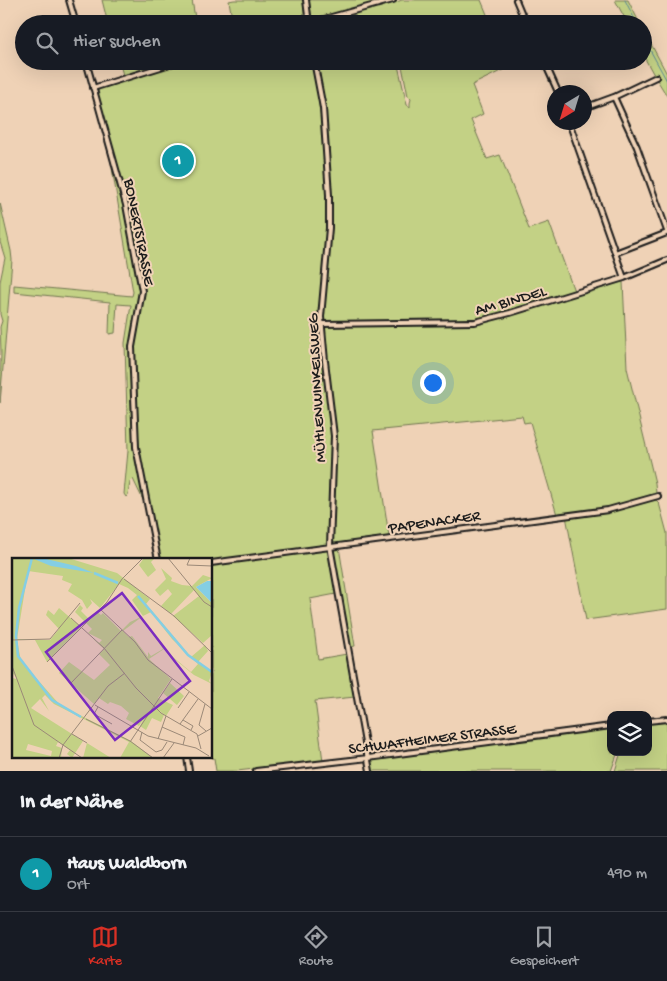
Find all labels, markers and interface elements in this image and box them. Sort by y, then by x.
search box [15,15,652,70]
icon: search [33,29,61,57]
text: Hier suchen [73,31,160,54]
north arrow [547,85,592,130]
pin: 1 [162,142,194,180]
street label: BONERTSTRASSE [118,176,157,289]
street label: AM BINDEL [473,283,550,322]
street label: MÜHLENWINKELSWEG [305,312,332,463]
your location [420,370,446,396]
street label: PAPENACKER [386,508,482,539]
inset map [12,558,212,758]
map controls [607,711,652,756]
button: layers [607,711,652,756]
street label: SCHWAFHEIMER STRASSE [347,721,518,760]
text: In der Nähe [20,791,123,816]
text: Haus Waldborn [67,853,186,876]
text: 1 [33,865,39,884]
text: 490 m [607,865,647,884]
text: Ort [67,876,89,895]
tab: Karte [88,923,122,970]
tab: Route [299,923,333,970]
tab: Gespeichert [510,923,578,970]

